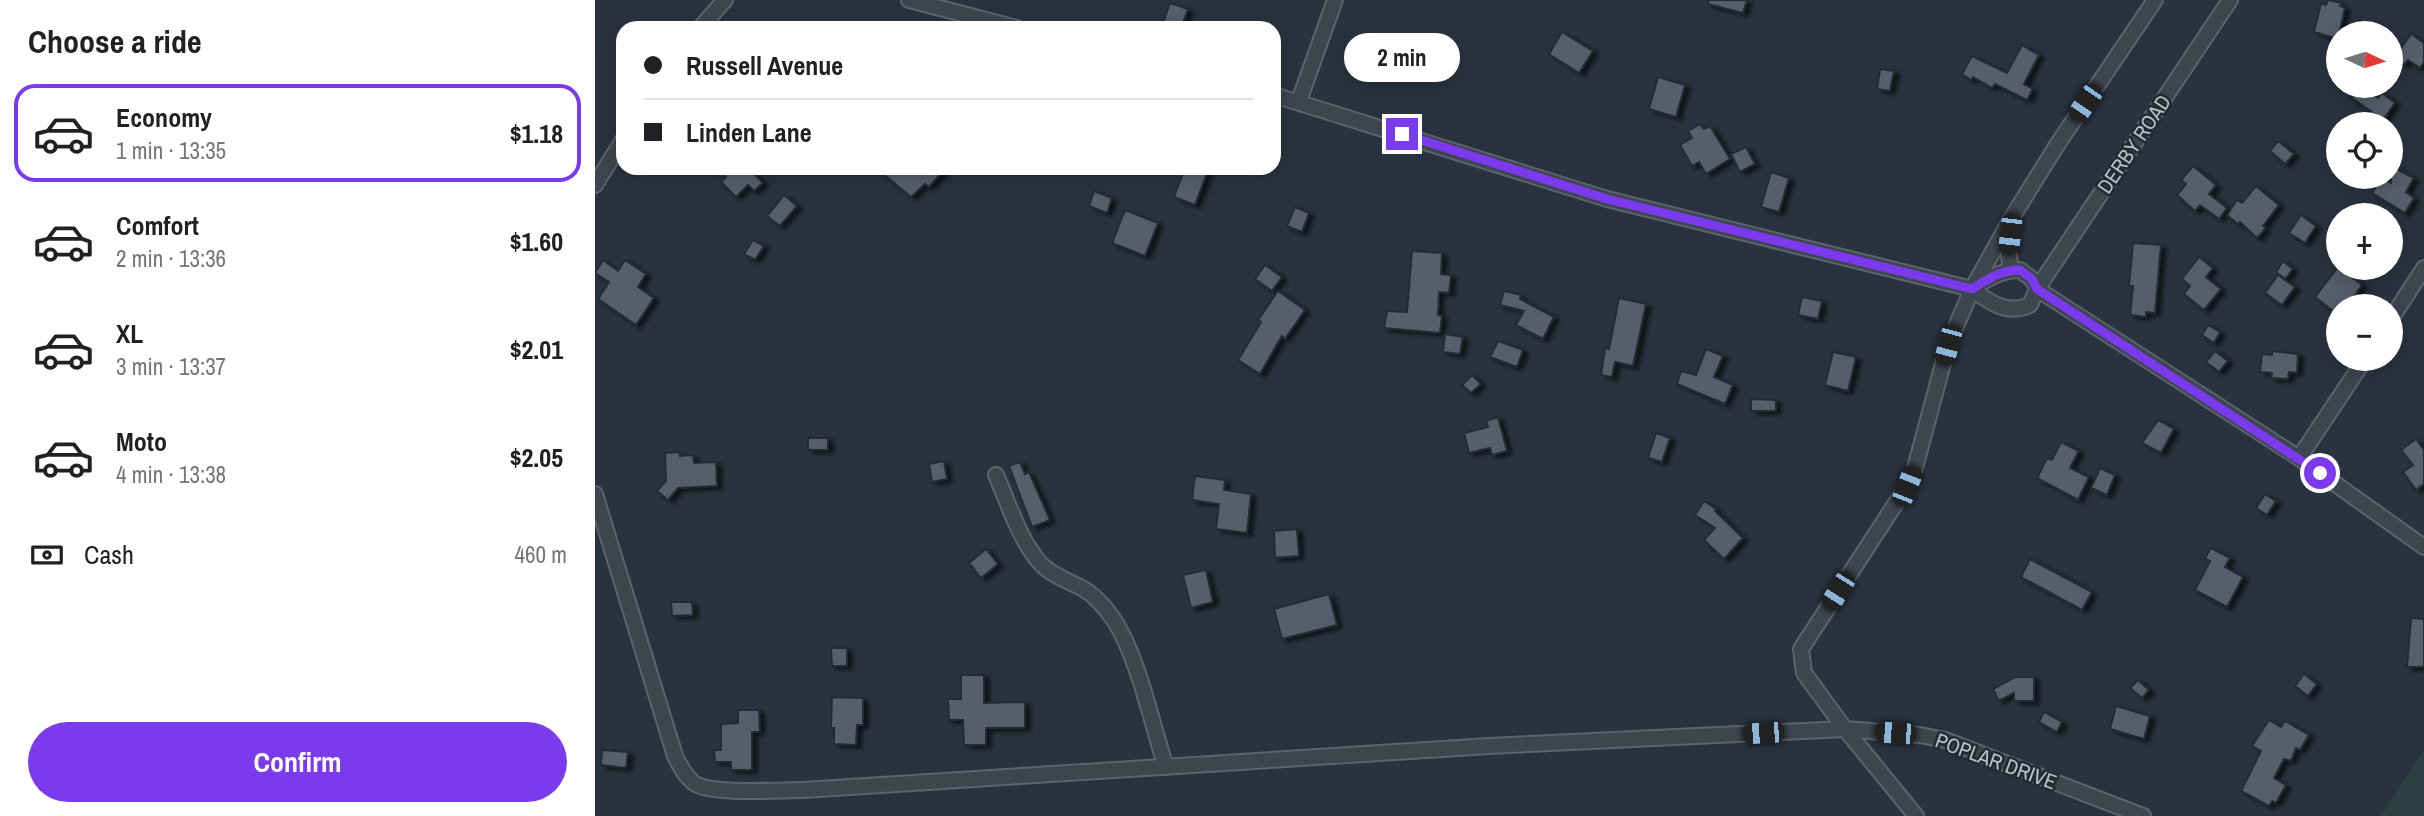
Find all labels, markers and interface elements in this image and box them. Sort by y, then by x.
text: Choose a ride [28,20,202,63]
north arrow [2326,21,2403,98]
map controls [2326,21,2403,371]
callout: 2 min [1344,32,1460,82]
text: 2 min [1377,42,1427,73]
text: Russell Avenue [686,48,843,83]
car [2065,80,2106,126]
street label: DERBY ROAD [2090,89,2178,199]
text: Economy [116,100,212,135]
icon: car [32,102,95,165]
button: locate [2326,112,2403,189]
text: Linden Lane [686,115,812,150]
text: $1.18 [510,116,563,151]
route end [1386,118,1418,150]
text: 1 min · 13:35 [116,135,226,166]
button: + [2326,203,2403,280]
text: Comfort [116,208,199,243]
icon: car [32,210,95,273]
car [1998,212,2023,256]
text: $1.60 [510,224,563,259]
text: 2 min · 13:36 [116,243,226,274]
button: − [2326,294,2403,371]
text: XL [116,316,143,351]
icon: car [32,318,95,381]
car [1933,322,1964,368]
text: $2.01 [510,332,563,367]
text: 3 min · 13:37 [116,351,226,382]
text: Moto [116,424,167,459]
icon: car [32,426,95,489]
text: $2.05 [510,440,563,475]
route start [2304,457,2336,489]
text: 4 min · 13:38 [116,459,226,490]
car [1890,463,1925,509]
icon: cash [28,536,66,574]
text: Cash [84,537,134,572]
text: 460 m [515,539,567,570]
car [1818,568,1859,614]
car [1742,721,1785,745]
car [1874,721,1917,745]
button: Confirm [28,722,567,802]
street label: POPLAR DRIVE [1931,726,2061,796]

